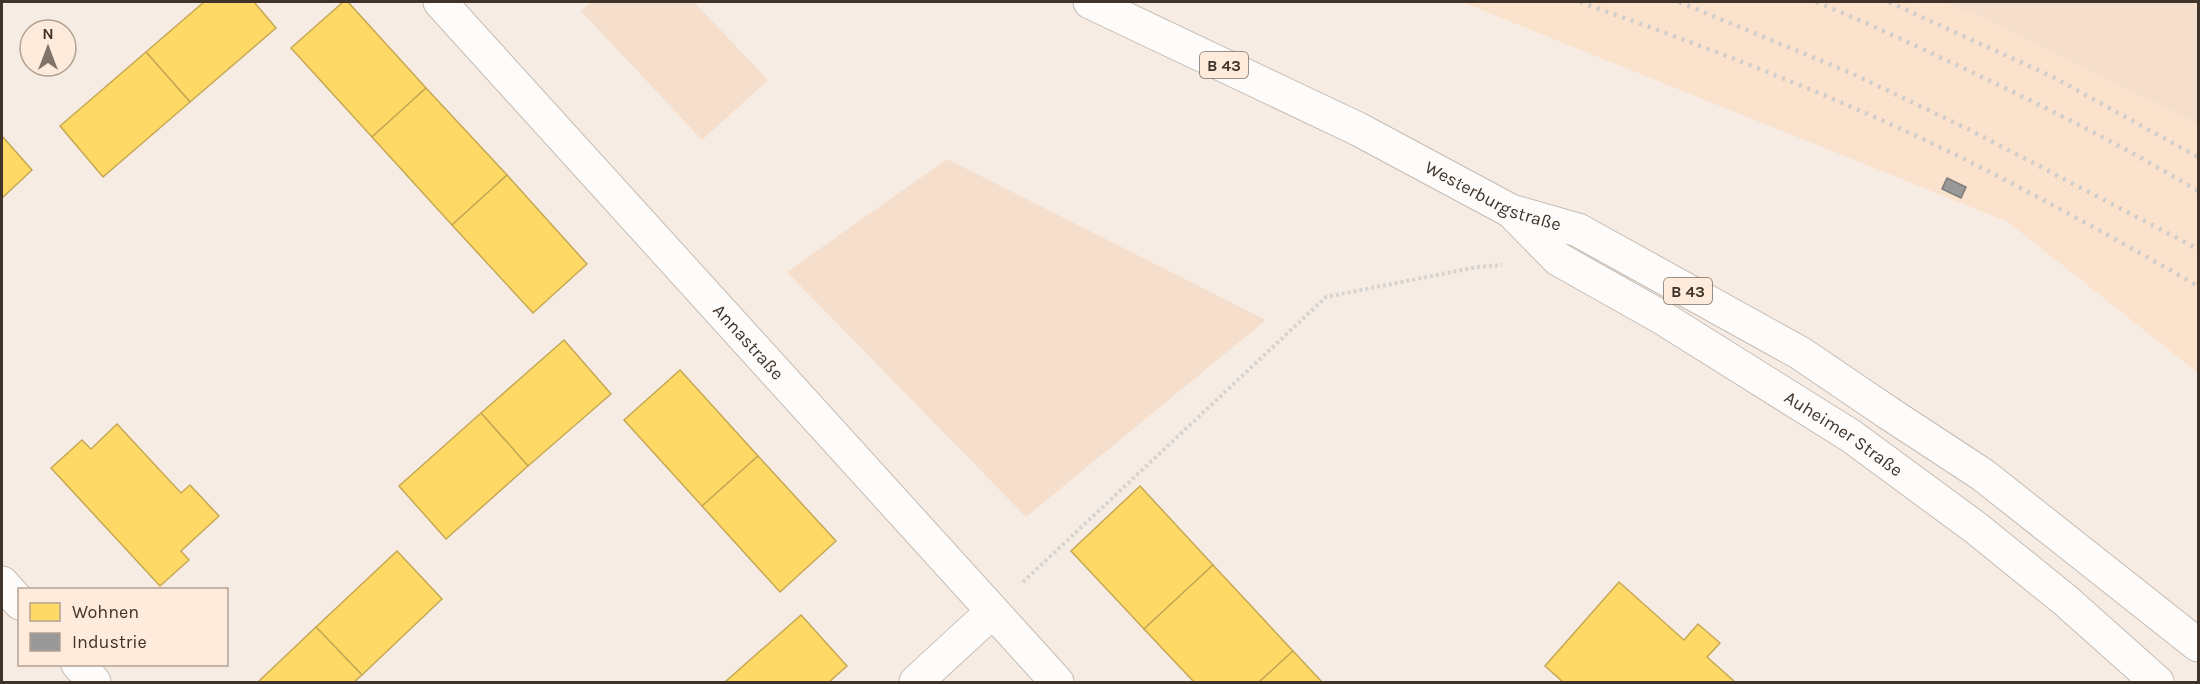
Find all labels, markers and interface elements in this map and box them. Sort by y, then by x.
north arrow [18,18,78,78]
text: N [42,24,54,43]
road number: B 43 [1200,52,1248,78]
street label: Westerburgstraße [1421,156,1564,236]
road number: B 43 [1664,278,1712,304]
street label: Annastraße [708,299,788,384]
street label: Auheimer Straße [1780,386,1907,481]
legend [18,588,228,666]
text: Wohnen [72,601,139,623]
text: Industrie [72,631,147,653]

